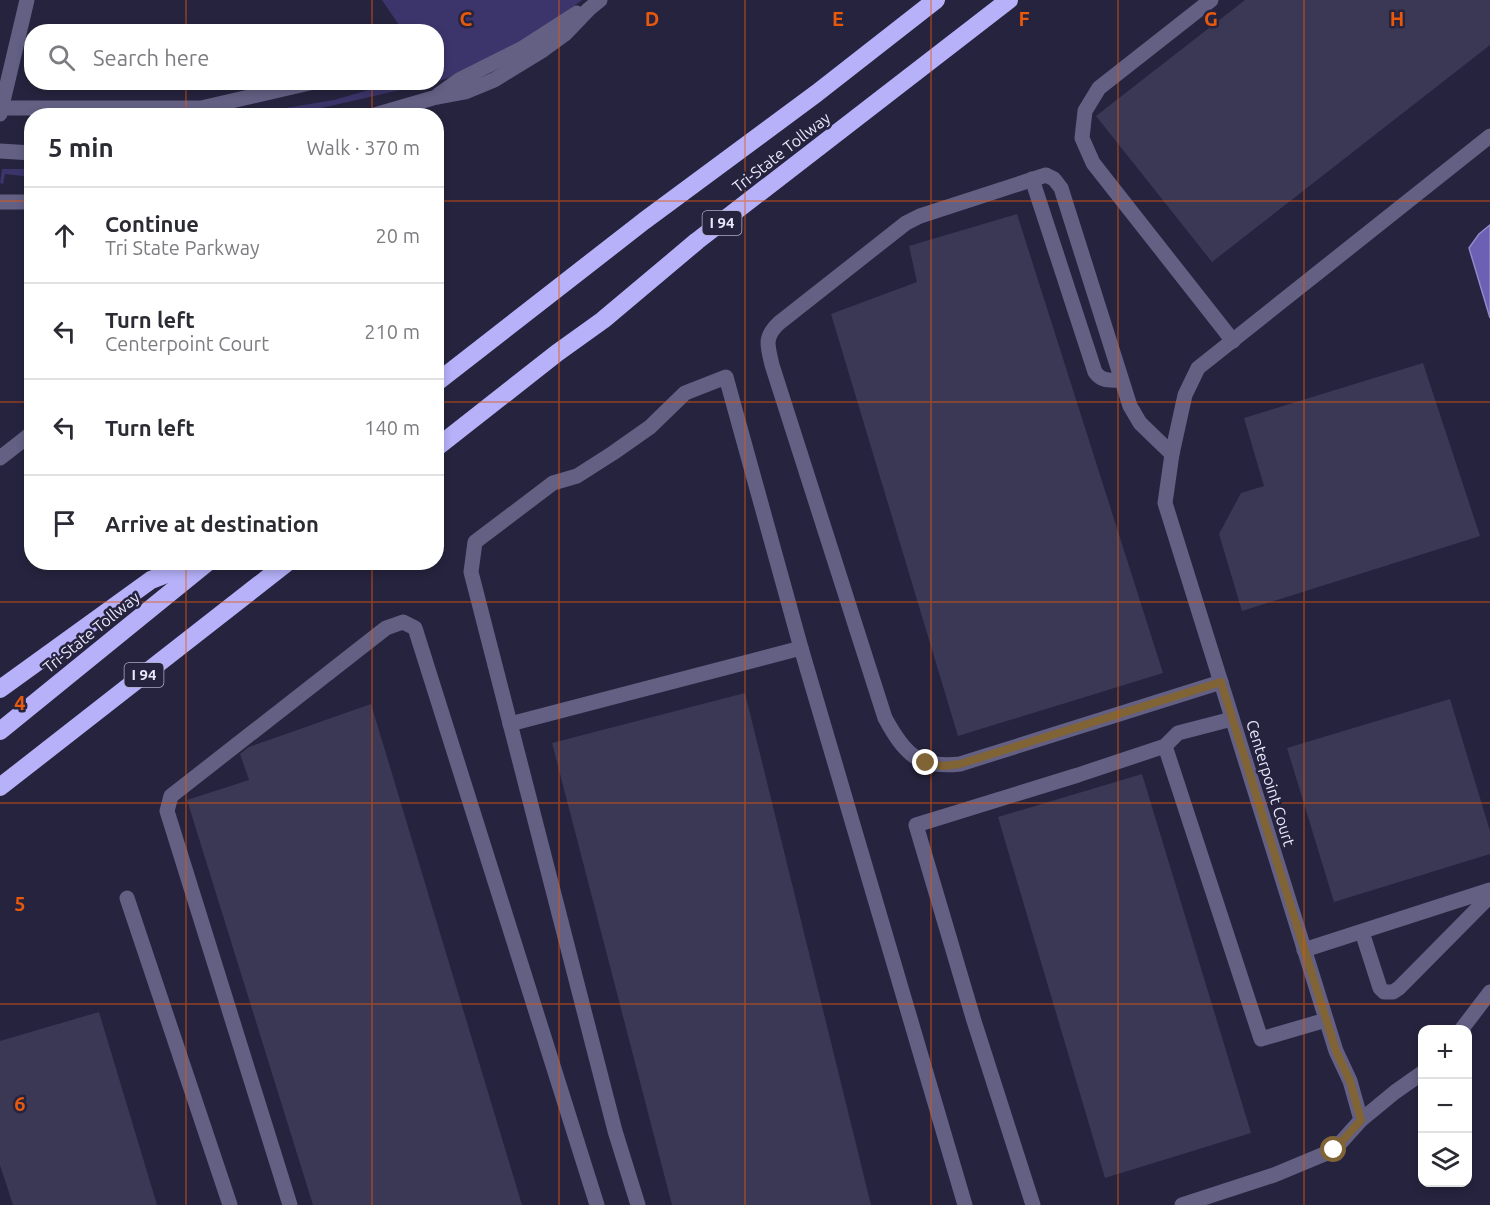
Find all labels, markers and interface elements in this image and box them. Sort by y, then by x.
text: C [460,7,473,30]
text: D [645,7,659,30]
text: E [832,7,844,30]
text: F [1018,7,1030,30]
text: G [1204,7,1218,30]
text: H [1390,7,1404,30]
search box [24,24,444,90]
icon: search [45,41,78,74]
text: Search here [93,45,209,70]
street label: Tri-State Tollway [729,108,834,196]
text: 5 min [48,133,114,162]
text: Walk · 370 m [307,136,420,159]
text: Continue [105,211,199,236]
road number: I 94 [702,211,742,235]
icon: ahead [48,219,81,252]
text: 20 m [376,224,420,247]
text: Tri State Parkway [105,236,260,259]
text: Turn left [105,307,195,332]
icon: left [48,315,81,348]
text: 210 m [364,320,420,343]
text: Centerpoint Court [105,332,269,355]
icon: left [48,411,81,444]
text: Turn left [105,415,195,440]
text: 140 m [364,416,420,439]
icon: arrive [48,507,81,540]
text: Arrive at destination [105,511,319,536]
street label: Tri-State Tollway [39,587,143,676]
road number: I 94 [124,663,164,687]
text: 4 [14,691,26,714]
street label: Centerpoint Court [1243,718,1299,849]
route end [912,749,938,775]
text: 5 [14,892,26,915]
map controls [1418,1025,1472,1187]
button: + [1418,1025,1472,1079]
button: − [1418,1079,1472,1133]
text: 6 [14,1092,26,1115]
button: layers [1418,1133,1472,1187]
route start [1320,1136,1346,1162]

